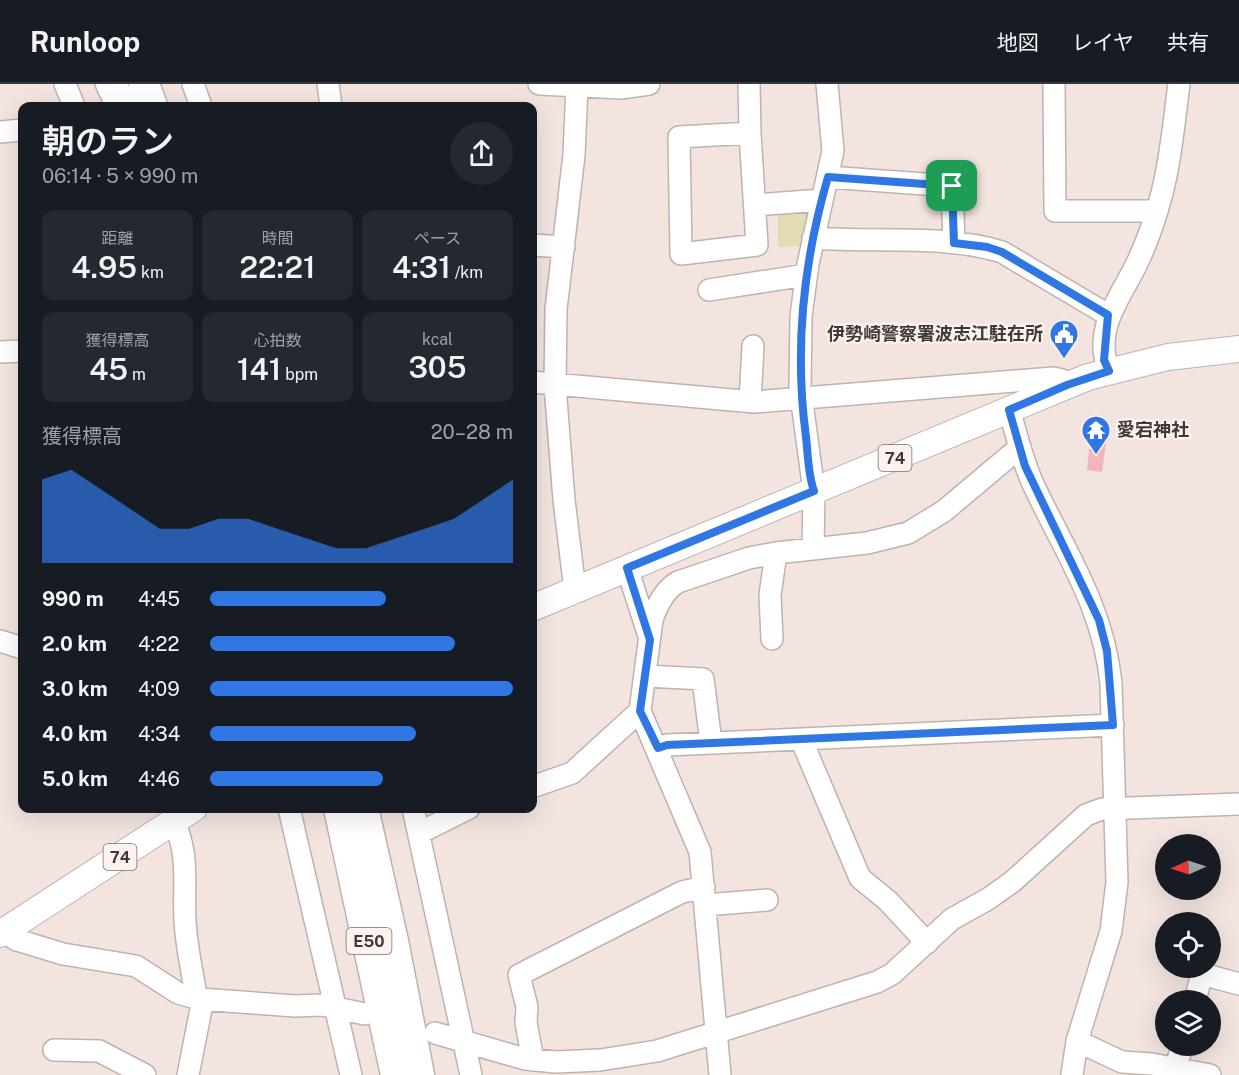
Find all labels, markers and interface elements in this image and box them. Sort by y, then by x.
text: Runloop [30,25,140,58]
text: 地図 [997,30,1039,55]
text: レイヤ [1072,30,1134,55]
text: 共有 [1167,30,1209,55]
text: 朝のラン [42,122,174,160]
button: share [450,122,513,185]
pin [926,160,977,211]
text: 06:14 · 5 × 990 m [42,164,198,188]
icon: arrive [935,169,968,202]
text: 距離 [101,229,134,248]
text: 時間 [261,229,294,248]
text: ペース [414,229,461,248]
text: 4.95 [71,249,137,285]
text: 22:21 [239,249,316,285]
text: 4:31 [392,249,451,285]
text: km [137,263,164,282]
text: /km [451,263,483,282]
public building icon: 伊勢崎警察署波志江駐在所 [1048,318,1080,360]
place label: 伊勢崎警察署波志江駐在所 [827,323,1043,344]
text: kcal [422,330,453,349]
text: 獲得標高 [85,331,150,350]
text: 心拍数 [253,331,302,350]
text: 305 [409,349,467,385]
text: 45 [89,351,128,387]
text: 141 [237,351,281,387]
text: m [128,365,146,384]
text: bpm [281,365,318,384]
temple icon: 愛宕神社 [1080,414,1112,456]
place label: 愛宕神社 [1117,419,1189,440]
text: 20–28 m [431,420,513,444]
text: 獲得標高 [42,424,122,448]
road number: 74 [878,445,912,471]
text: 990 m [42,587,104,611]
text: 4:45 [138,587,180,611]
text: 2.0 km [42,632,107,656]
text: 4:22 [138,632,179,656]
text: 3.0 km [42,677,108,701]
text: 4:09 [138,677,180,701]
text: 4.0 km [42,722,107,746]
text: 4:34 [138,722,180,746]
text: 5.0 km [42,767,108,791]
text: 4:46 [138,767,180,791]
north arrow [1155,834,1221,900]
map controls [1155,834,1221,1056]
road number: 74 [104,844,136,870]
button: locate [1155,912,1221,978]
road number: E50 [346,928,392,954]
button: layers [1155,990,1221,1056]

